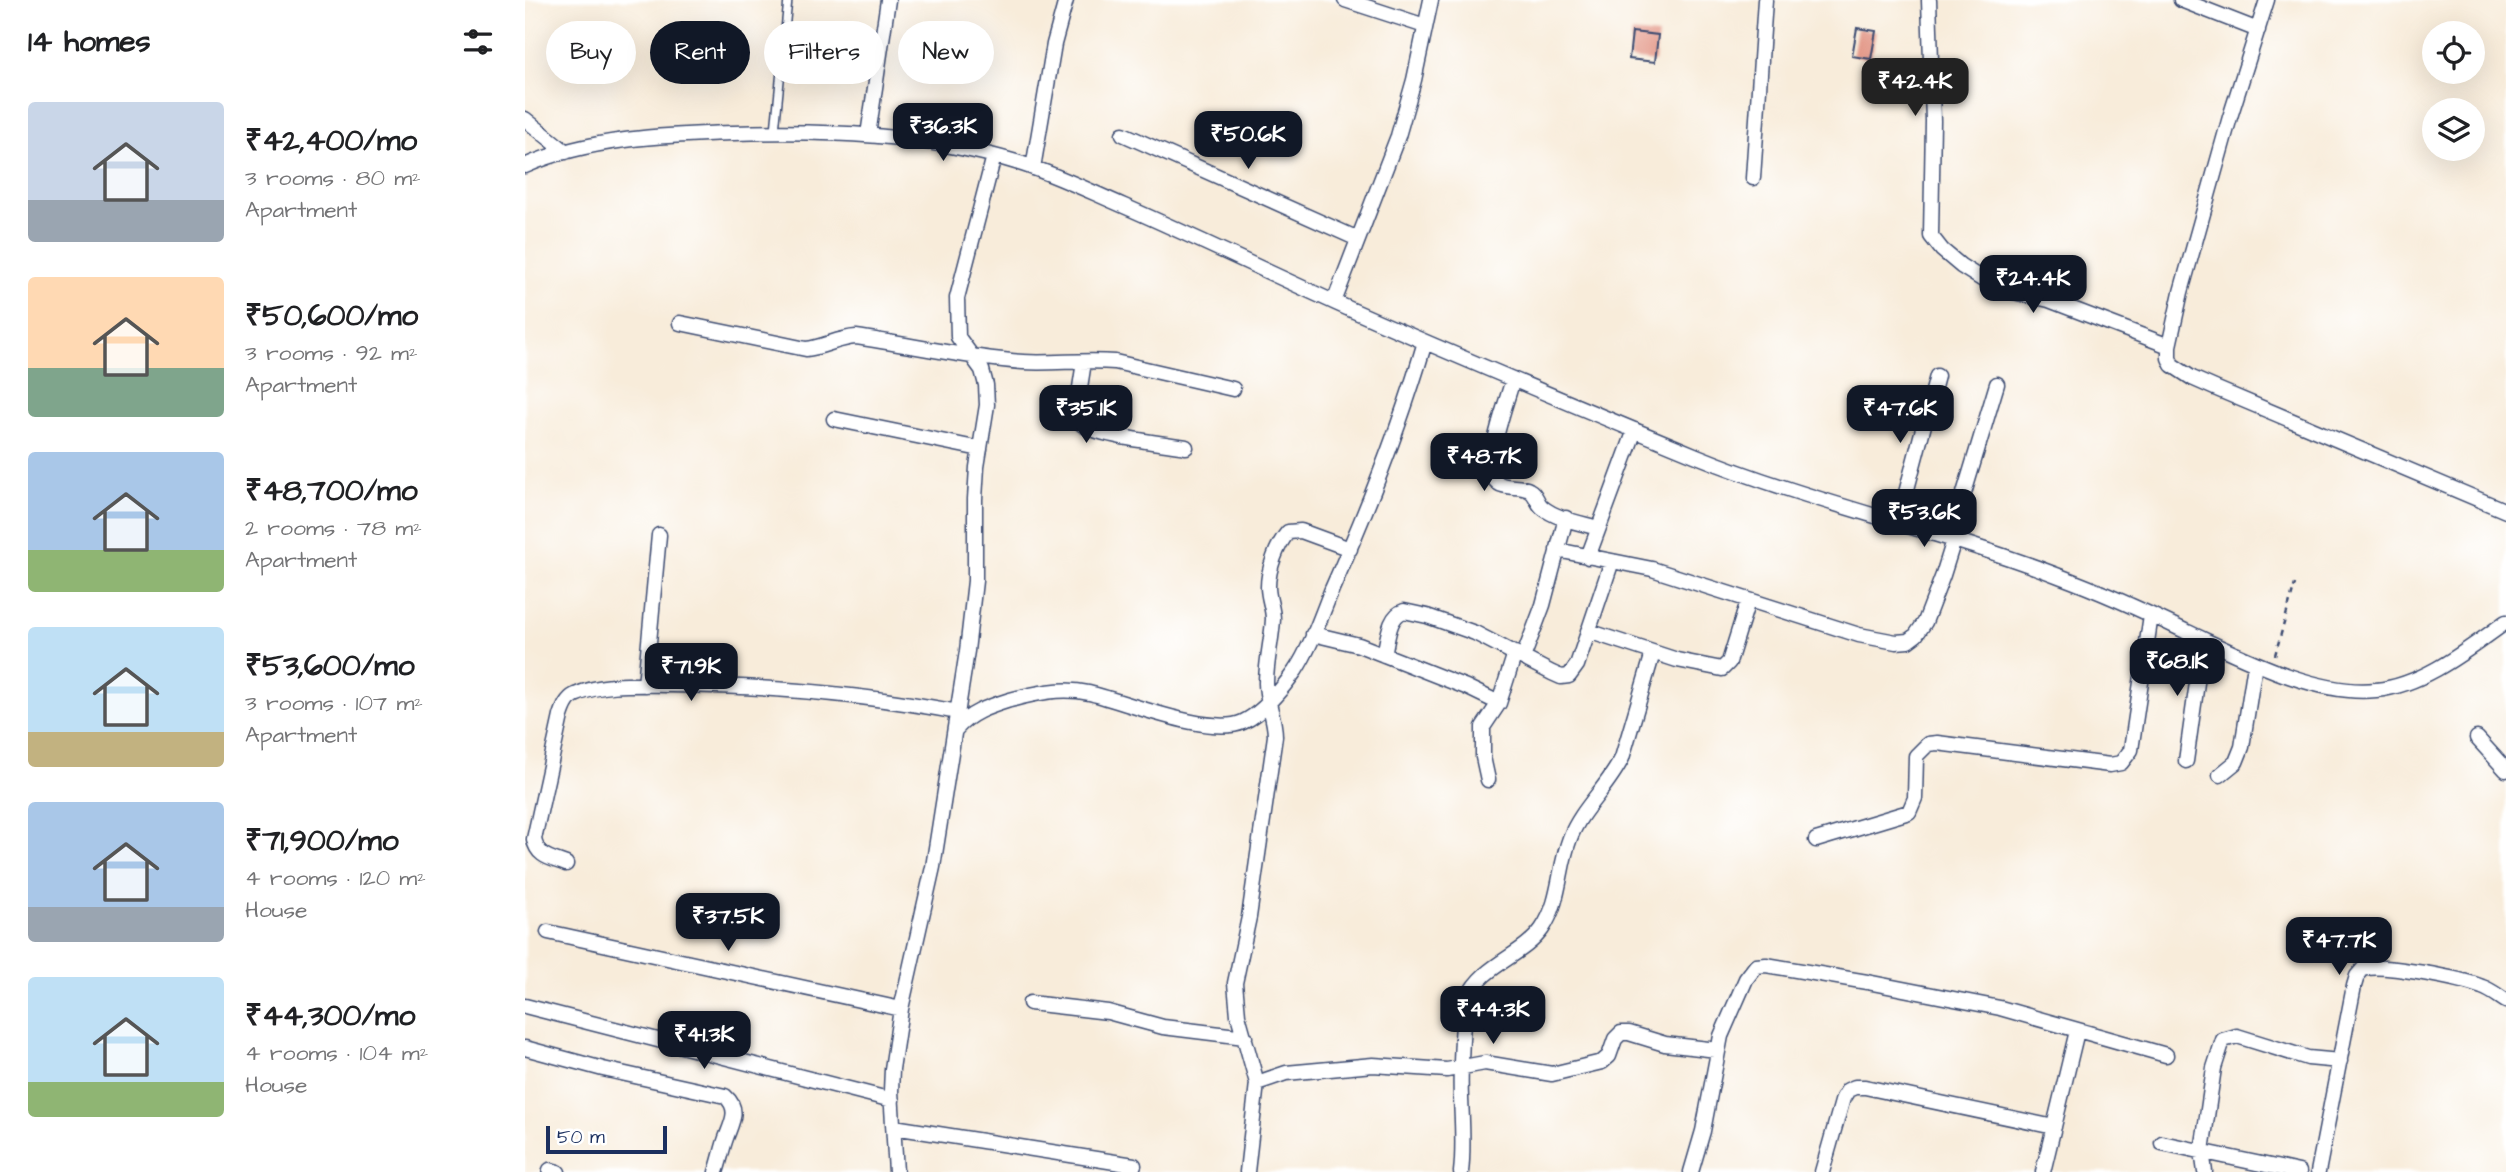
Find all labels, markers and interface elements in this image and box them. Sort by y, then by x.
text: 14 homes [28,21,151,63]
chip: Buy [546,21,636,84]
chip: Rent [650,21,750,84]
chip: Filters [764,21,884,84]
chip: New [898,21,994,84]
map controls [2422,21,2485,161]
button: locate [2422,21,2485,84]
icon: filters [459,23,497,61]
pin: ₹42.4K [1858,58,1972,118]
text: ₹42.4K [1878,65,1952,97]
button: layers [2422,98,2485,161]
pin: ₹36.3K [886,104,1000,163]
text: ₹36.3K [909,110,977,142]
pin: ₹50.6K [1191,111,1305,171]
text: ₹50.6K [1210,118,1286,150]
text: ₹42,400/mo [245,120,417,162]
icon: home [84,130,168,214]
text: 3 rooms · 80 m² [245,162,421,194]
text: Apartment [245,194,357,226]
pin: ₹24.4K [1976,256,2090,315]
text: ₹24.4K [1996,262,2070,294]
text: ₹50,600/mo [245,295,418,337]
icon: home [84,305,168,389]
text: 3 rooms · 92 m² [245,337,418,369]
text: Apartment [245,369,357,401]
pin: ₹35.1K [1029,386,1143,445]
pin: ₹47.6K [1843,386,1957,445]
text: ₹35.1K [1055,392,1117,424]
text: ₹47.6K [1863,392,1937,424]
pin: ₹48.7K [1427,434,1541,493]
text: ₹48.7K [1446,440,1522,472]
text: ₹48,700/mo [245,470,418,512]
icon: home [84,480,168,564]
pin: ₹53.6K [1867,490,1981,549]
text: ₹53.6K [1888,496,1960,528]
text: 2 rooms · 78 m² [245,512,422,544]
text: Apartment [245,544,357,576]
pin: ₹68.1K [2120,638,2234,698]
pin: ₹71.9K [634,644,748,703]
text: ₹53,600/mo [245,645,415,687]
text: ₹68.1K [2146,645,2208,677]
text: ₹71.9K [661,650,721,682]
icon: home [84,655,168,739]
text: 3 rooms · 107 m² [245,687,423,719]
text: Apartment [245,719,357,751]
text: ₹71,900/mo [245,820,399,862]
icon: home [84,830,168,914]
text: 4 rooms · 120 m² [245,862,426,894]
text: House [245,894,308,926]
pin: ₹37.5K [671,894,785,953]
text: ₹37.5K [692,900,764,932]
pin: ₹47.7K [2282,918,2396,977]
text: ₹47.7K [2302,924,2376,956]
pin: ₹44.3K [1436,986,1550,1046]
text: ₹44.3K [1456,993,1530,1025]
text: ₹44,300/mo [245,995,415,1037]
icon: home [84,1005,168,1089]
pin: ₹41.3K [647,1012,761,1071]
text: ₹41.3K [674,1018,734,1050]
text: 4 rooms · 104 m² [245,1037,428,1069]
text: House [245,1069,308,1101]
scale bar [546,1123,667,1155]
text: 50 m [557,1124,605,1151]

